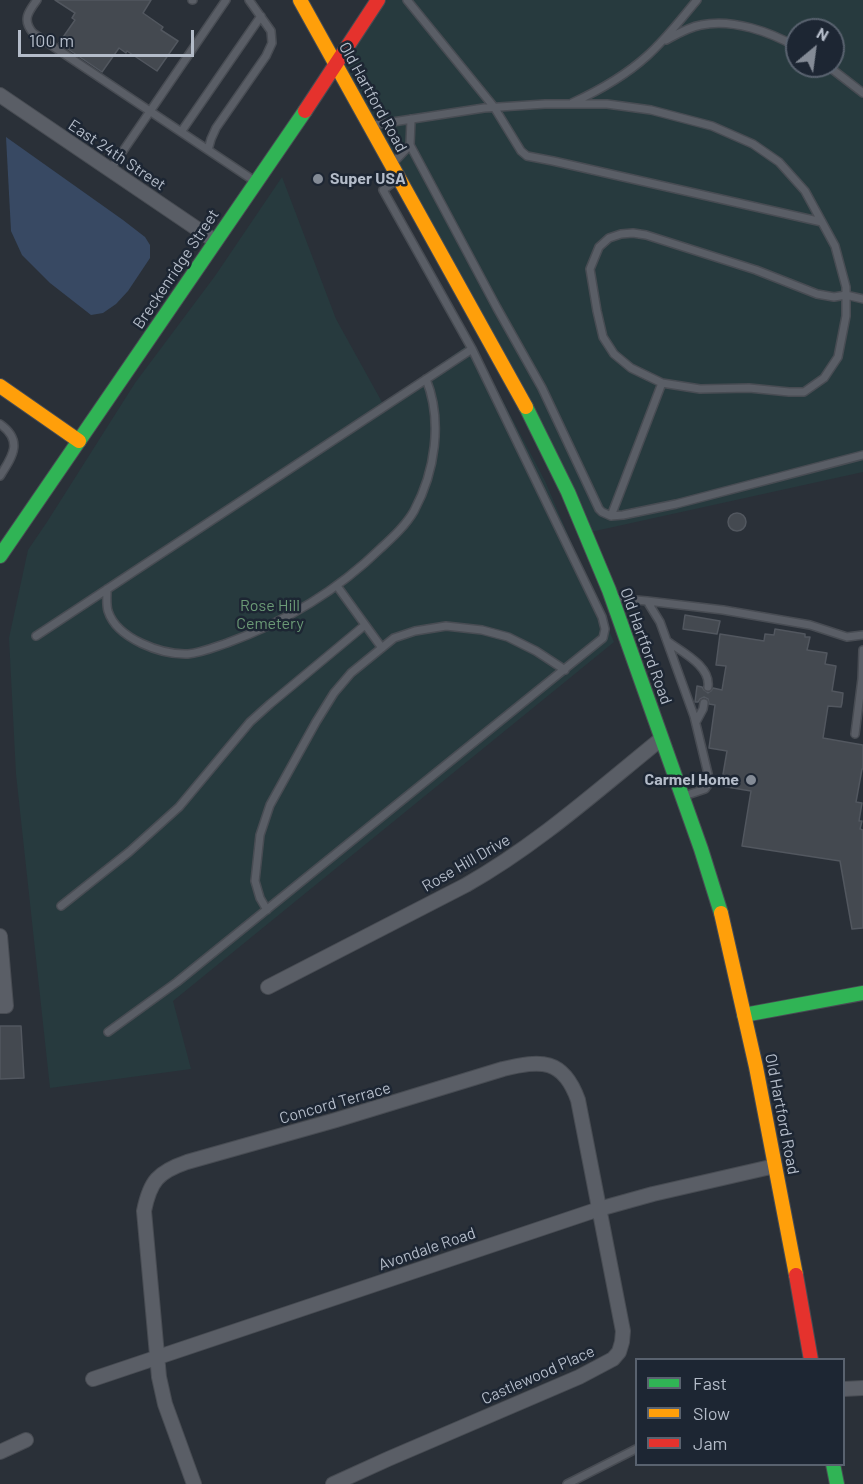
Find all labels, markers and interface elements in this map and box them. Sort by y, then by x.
scale bar [21,18,196,56]
north arrow [785,18,845,78]
text: N [814,23,832,44]
text: 100 m [29,29,74,51]
street label: Old Hartford Road [335,39,411,155]
street label: East 24th Street [65,115,169,195]
place label: Super USA [330,169,406,189]
marker: Super USA [311,172,325,186]
street label: Breckenridge Street [129,206,223,332]
street label: Old Hartford Road [616,585,676,707]
park label: Rose Hill Cemetery [236,596,304,634]
place label: Carmel Home [645,770,739,790]
marker: Carmel Home [744,773,758,787]
street label: Rose Hill Drive [418,830,514,896]
street label: Old Hartford Road [761,1052,803,1176]
street label: Concord Terrace [277,1078,393,1128]
street label: Avondale Road [376,1223,478,1275]
street label: Castlewood Place [478,1341,598,1409]
legend [635,1358,845,1466]
text: Fast [693,1372,727,1394]
text: Slow [693,1402,730,1424]
text: Jam [693,1432,727,1454]

